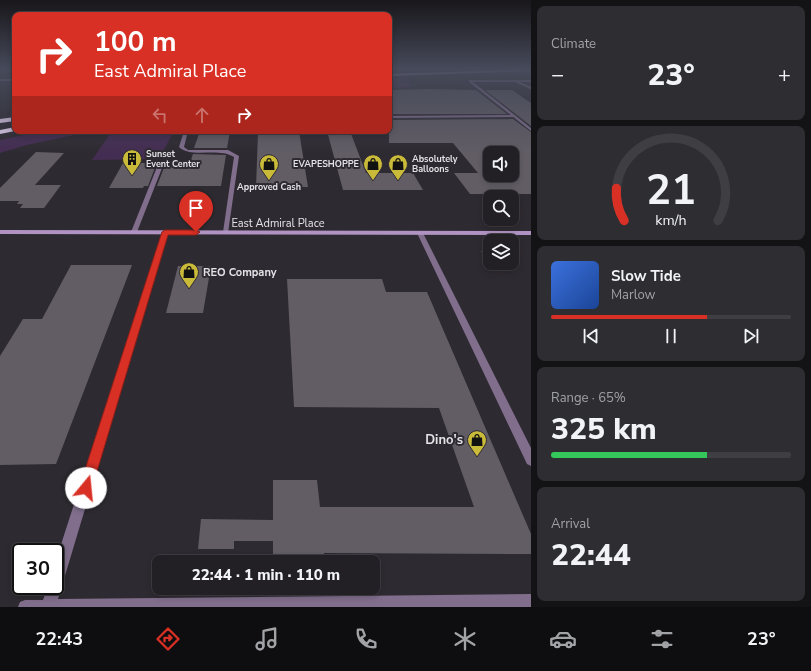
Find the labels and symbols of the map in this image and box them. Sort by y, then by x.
building icon: Sunset Event Center [121,148,143,176]
place label: Sunset Event Center [146,148,200,170]
shop icon: Approved Cash [258,153,280,181]
shop icon: EVAPESHOPPE [362,153,384,181]
shop icon: Absolutely Balloons [387,153,409,181]
place label: Absolutely Balloons [412,153,458,175]
place label: EVAPESHOPPE [293,158,359,170]
place label: Approved Cash [237,181,301,193]
pin [179,191,213,232]
street label: East Admiral Place [231,216,325,231]
shop icon: REO Company [178,261,200,289]
place label: REO Company [203,265,277,280]
shop icon: Dino's [466,429,488,457]
place label: Dino's [425,431,463,449]
position arrow [65,467,107,509]
speed limit sign: 30 [12,543,64,595]

